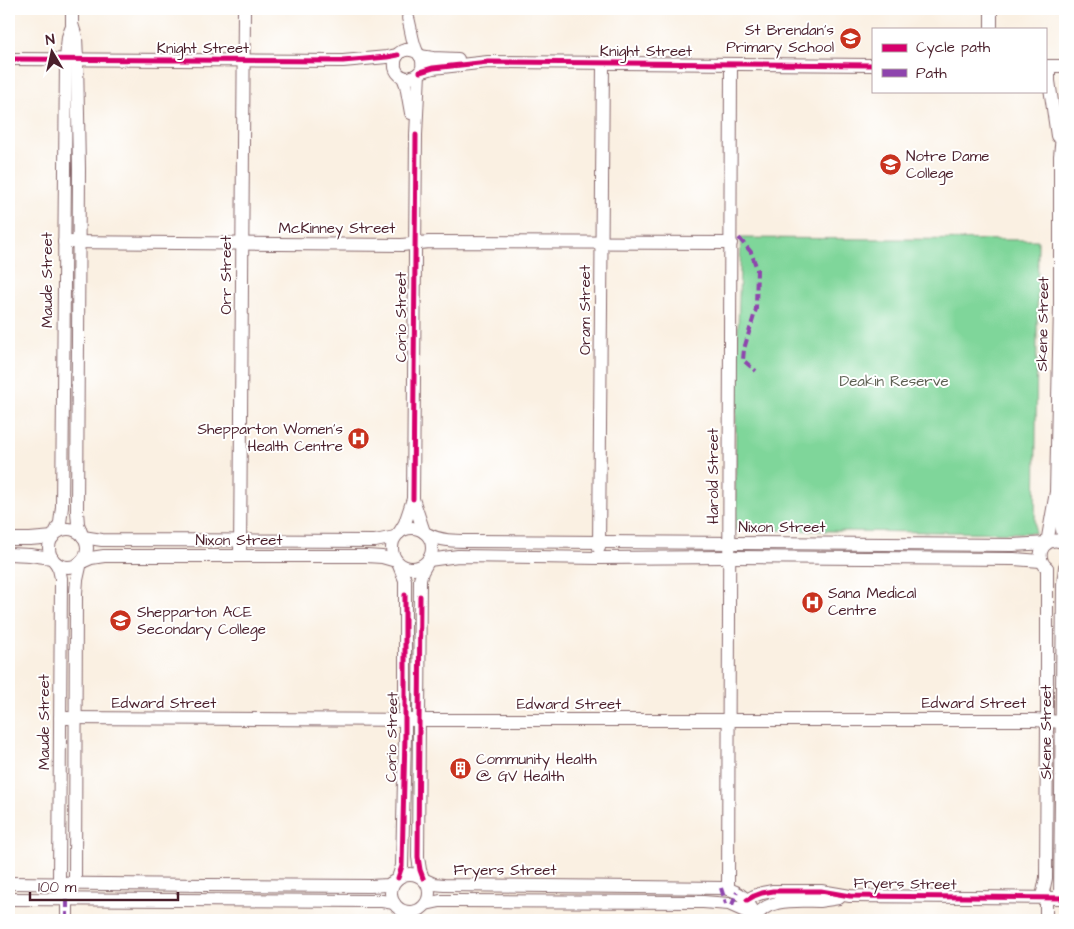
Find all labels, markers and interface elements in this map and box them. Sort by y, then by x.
place label: St Brendan's Primary School [726,20,834,59]
school or university icon: St Brendan's Primary School [838,27,862,51]
north arrow [28,28,78,78]
legend [872,28,1046,92]
text: N [44,30,56,51]
text: Cycle path [916,37,991,59]
street label: Knight Street [157,38,249,60]
street label: Knight Street [600,41,692,63]
text: Path [916,63,947,84]
place label: Notre Dame College [906,146,989,185]
school or university icon: Notre Dame College [878,153,902,177]
street label: McKinney Street [279,218,395,240]
street label: Maude Street [37,232,58,328]
street label: Orr Street [216,236,237,314]
street label: Oram Street [575,265,596,355]
street label: Corio Street [391,272,412,362]
street label: Skene Street [1032,276,1054,372]
park label: Deakin Reserve [839,371,949,392]
place label: Shepparton Women's Health Centre [197,419,343,457]
hospital icon: Shepparton Women's Health Centre [347,426,371,450]
street label: Harold Street [703,428,724,524]
street label: Nixon Street [739,517,825,538]
street label: Nixon Street [196,530,282,551]
place label: Sana Medical Centre [828,583,916,621]
hospital icon: Sana Medical Centre [800,590,824,614]
place label: Shepparton ACE Secondary College [137,602,266,641]
school or university icon: Shepparton ACE Secondary College [109,609,133,633]
street label: Maude Street [34,674,55,770]
street label: Skene Street [1036,685,1057,779]
street label: Corio Street [381,692,403,782]
street label: Edward Street [112,693,216,714]
street label: Edward Street [922,693,1026,714]
street label: Edward Street [517,694,621,715]
place label: Community Health @ GV Health [476,749,597,787]
building icon: Community Health @ GV Health [448,756,472,780]
street label: Fryers Street [453,860,557,882]
scale bar [30,869,178,901]
street label: Fryers Street [853,873,957,896]
text: 100 m [38,877,77,898]

